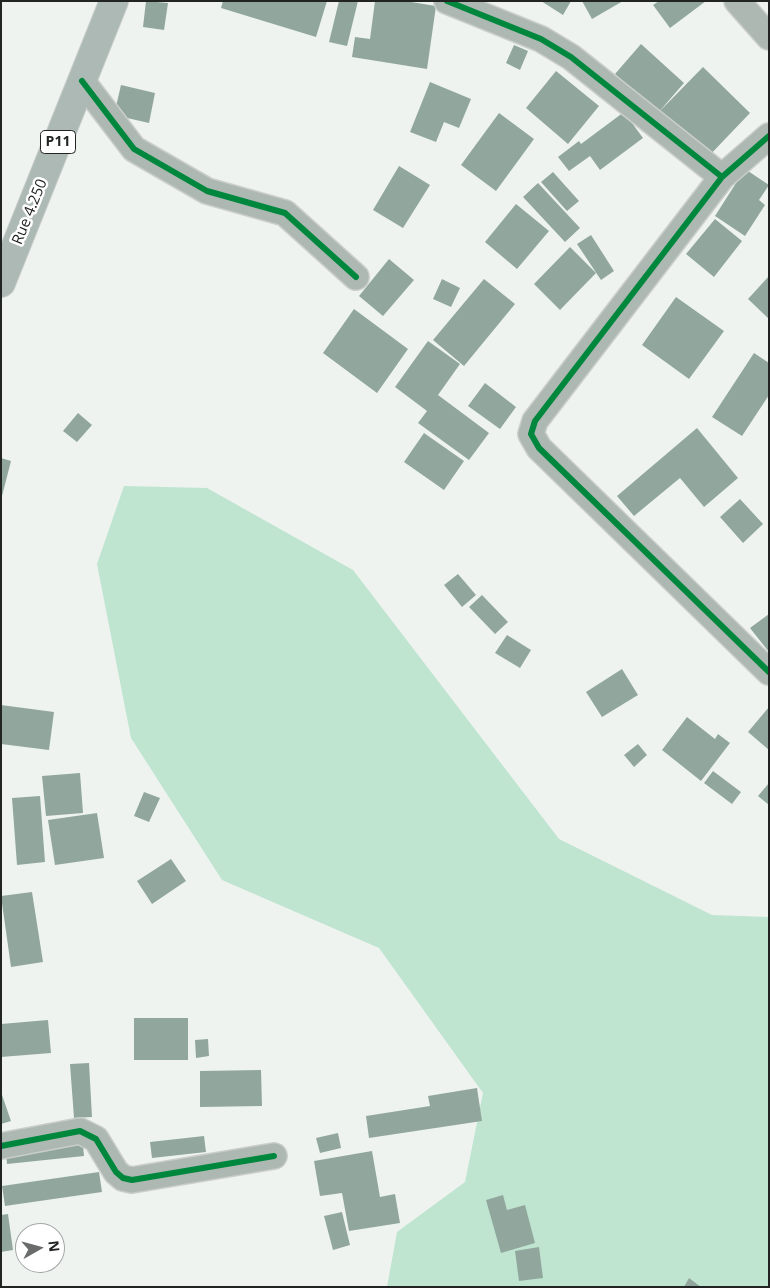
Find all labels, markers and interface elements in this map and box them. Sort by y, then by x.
road number: P11 [40,130,76,154]
street label: Rue 4.250 [9,177,51,247]
north arrow [15,1223,65,1273]
text: N [44,1239,65,1253]

